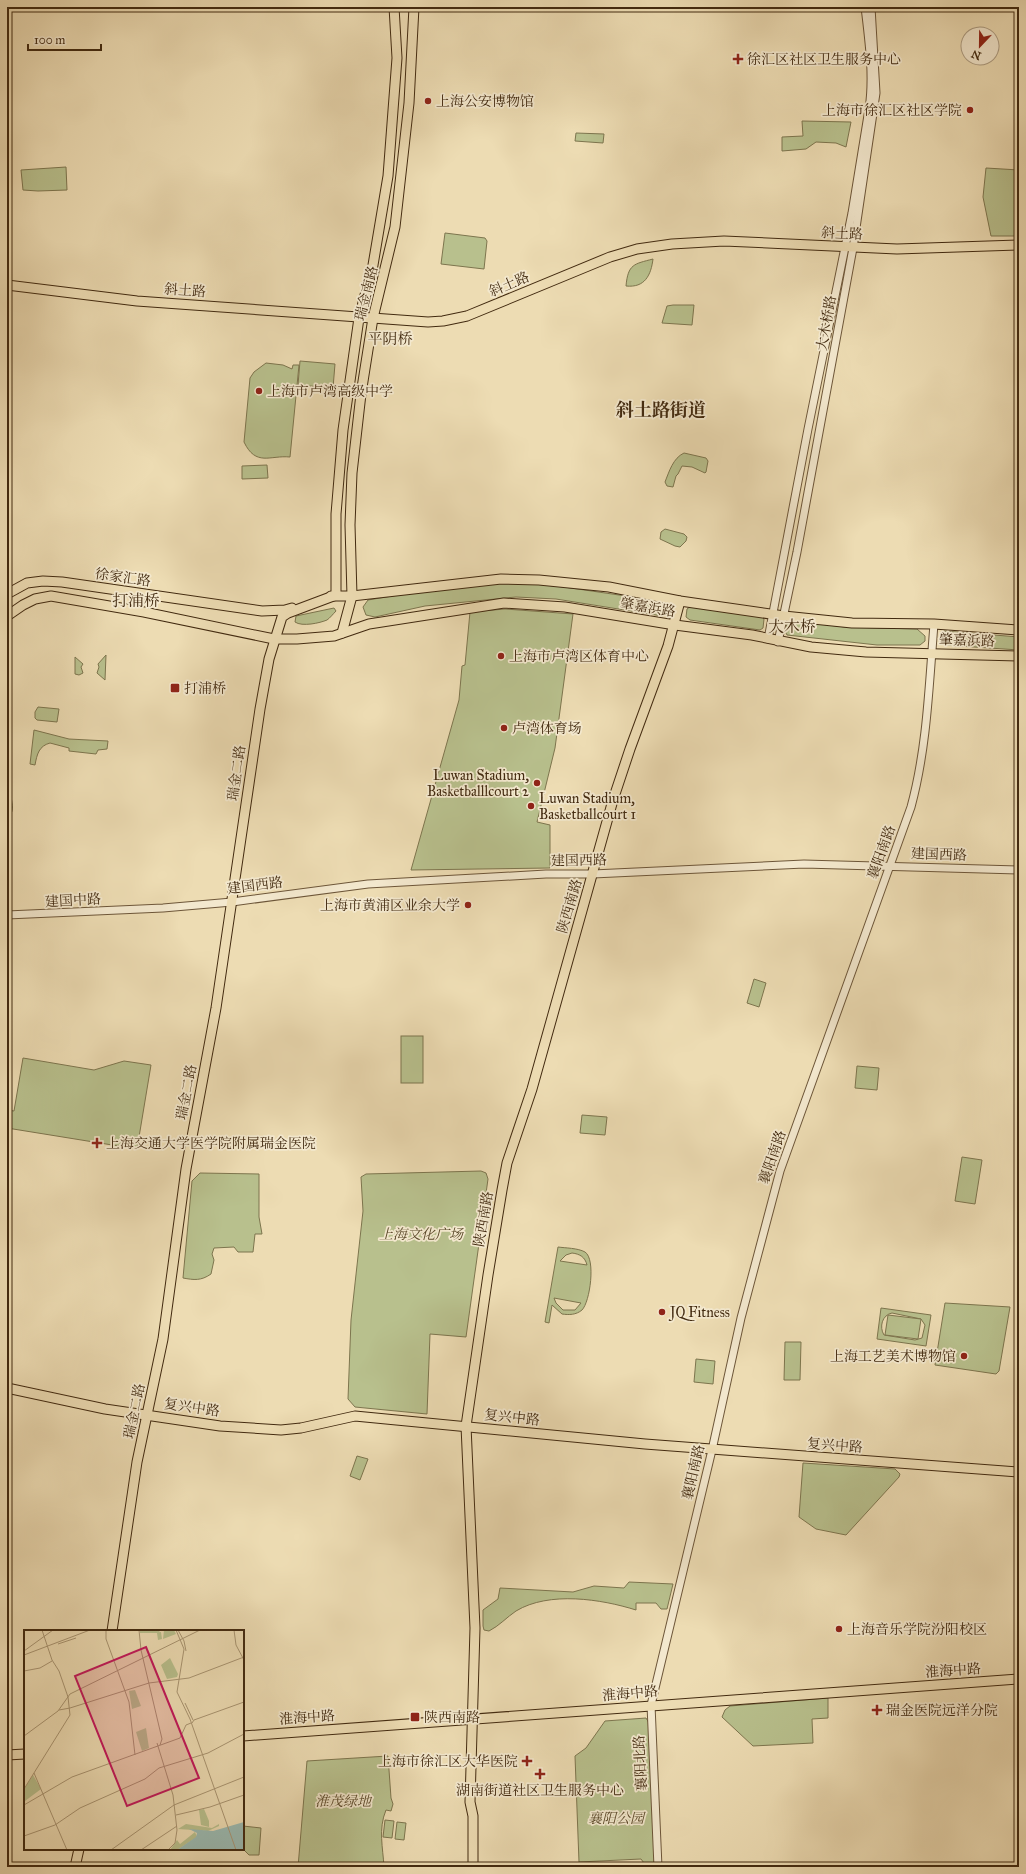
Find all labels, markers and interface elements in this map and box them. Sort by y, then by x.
scale bar [28,26,101,52]
north arrow [960,26,1000,66]
text: 100 m [34,33,65,47]
text: N [969,47,983,63]
place label: 徐汇区社区卫生服务中心 [747,51,901,68]
marker: 徐汇区社区卫生服务中心 [732,53,744,65]
place label: 上海公安博物馆 [436,93,534,110]
marker: 上海公安博物馆 [423,96,433,106]
place label: 上海市徐汇区社区学院 [822,102,962,119]
marker: 上海市徐汇区社区学院 [965,105,975,115]
street label: 斜土路 [821,224,863,243]
street label: 瑞金南路 [351,264,382,322]
street label: 斜土路 [487,268,532,300]
street label: 斜土路 [163,281,207,300]
street label: 大木桥路 [813,294,840,352]
district label: 平阴桥 [367,330,413,348]
place label: 上海市卢湾高级中学 [267,383,393,400]
marker: 上海市卢湾高级中学 [254,386,264,396]
district label: 斜土路街道 [616,399,706,421]
street label: 徐家汇路 [94,565,152,590]
district label: 打浦桥 [112,591,160,610]
street label: 肇嘉浜路 [619,595,677,620]
district label: 大木桥 [768,617,816,636]
street label: 肇嘉浜路 [939,631,995,650]
place label: 上海市卢湾区体育中心 [509,648,649,665]
marker: 上海市卢湾区体育中心 [496,651,506,661]
place label: 打浦桥 [184,680,226,697]
marker: 打浦桥 [169,682,181,694]
place label: 卢湾体育场 [512,720,582,737]
marker: 卢湾体育场 [499,723,509,733]
street label: 瑞金二路 [224,744,249,802]
place label: Luwan Stadium, Basketballlcourt 2 [427,767,529,800]
marker: Luwan Stadium, Basketballlcourt 2 [532,778,542,788]
place label: Luwan Stadium, Basketballcourt 1 [539,790,636,823]
marker: Luwan Stadium, Basketballcourt 1 [526,801,536,811]
street label: 襄阳南路 [864,823,899,881]
street label: 建国西路 [911,845,967,864]
street label: 建国西路 [551,852,607,869]
street label: 建国西路 [226,874,284,897]
street label: 陕西南路 [554,877,585,935]
street label: 建国中路 [45,891,101,910]
place label: 上海市黄浦区业余大学 [320,897,460,914]
marker: 上海市黄浦区业余大学 [463,900,473,910]
street label: 瑞金二路 [173,1063,200,1121]
street label: 襄阳南路 [755,1128,790,1186]
place label: 上海交通大学医学院附属瑞金医院 [106,1135,316,1152]
marker: 上海交通大学医学院附属瑞金医院 [91,1137,103,1149]
street label: 陕西南路 [470,1190,497,1248]
park label: 上海文化广场 [379,1226,464,1243]
place label: JQ Fitness [668,1304,730,1322]
marker: JQ Fitness [657,1307,667,1317]
place label: 上海工艺美术博物馆 [830,1348,956,1365]
marker: 上海工艺美术博物馆 [959,1351,969,1361]
street label: 瑞金二路 [120,1382,149,1440]
street label: 复兴中路 [163,1395,221,1420]
street label: 复兴中路 [483,1406,541,1429]
street label: 复兴中路 [806,1435,863,1456]
street label: 襄阳南路 [679,1443,708,1501]
place label: 上海音乐学院汾阳校区 [847,1621,987,1638]
marker: 上海音乐学院汾阳校区 [834,1624,844,1634]
inset map [24,1630,244,1850]
street label: 淮海中路 [925,1660,982,1681]
street label: 淮海中路 [601,1683,659,1704]
place label: 瑞金医院远洋分院 [886,1702,998,1719]
marker: 瑞金医院远洋分院 [871,1704,883,1716]
street label: 淮海中路 [279,1707,336,1728]
place label: 陕西南路 [424,1709,480,1726]
marker: 陕西南路 [409,1711,421,1723]
street label: 襄阳北路 [631,1735,650,1791]
place label: 上海市徐汇区大华医院 [378,1753,518,1770]
marker: 上海市徐汇区大华医院 [521,1755,533,1767]
marker: 湖南街道社区卫生服务中心 [534,1768,546,1780]
place label: 湖南街道社区卫生服务中心 [456,1782,624,1799]
park label: 淮茂绿地 [315,1793,373,1810]
park label: 襄阳公园 [588,1810,646,1827]

